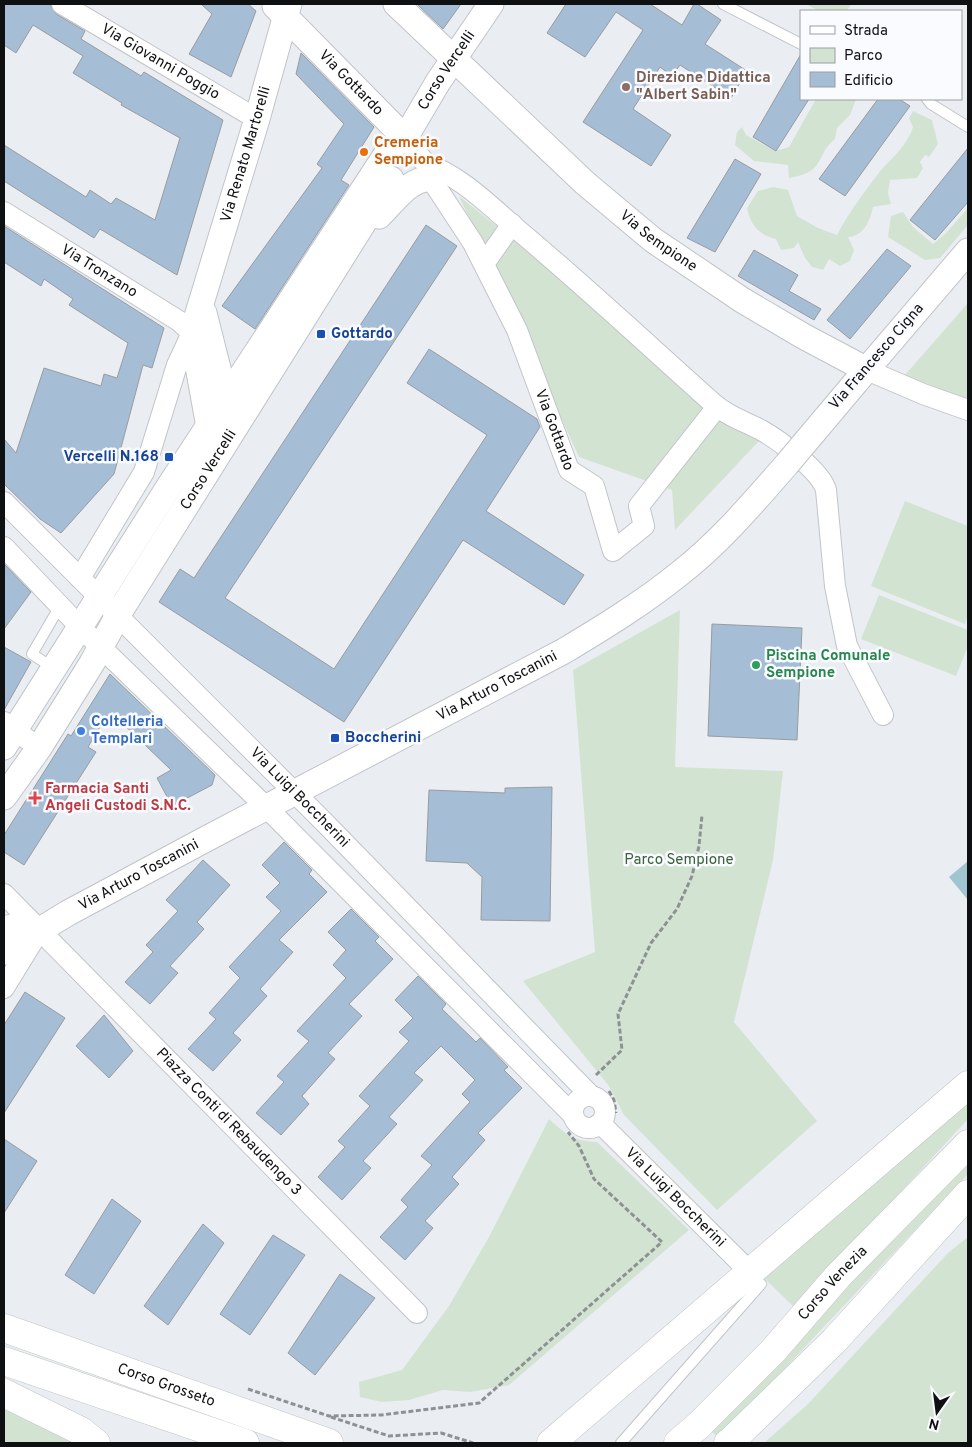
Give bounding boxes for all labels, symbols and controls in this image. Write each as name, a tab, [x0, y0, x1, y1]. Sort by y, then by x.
legend	[800, 10, 962, 100]
street label: Via Giovanni Poggio	[97, 20, 223, 104]
text: Strada	[844, 22, 888, 41]
street label: Corso Vercelli	[414, 27, 480, 114]
street label: Via Gottardo	[314, 46, 387, 120]
text: Parco	[844, 47, 883, 66]
place label: Direzione Didattica "Albert Sabin"	[636, 69, 771, 105]
text: Edificio	[844, 72, 893, 91]
marker: Direzione Didattica "Albert Sabin"	[620, 81, 632, 93]
street label: Via Renato Martorelli	[217, 84, 275, 225]
place label: Cremeria Sempione	[374, 134, 443, 170]
marker: Cremeria Sempione	[358, 146, 370, 158]
street label: Via Sempione	[615, 206, 701, 276]
street label: Via Tronzano	[57, 240, 141, 302]
street label: Via Francesco Cigna	[826, 300, 928, 414]
place label: Gottardo	[331, 325, 393, 344]
marker: Gottardo	[315, 328, 327, 340]
street label: Via Gottardo	[530, 387, 578, 473]
street label: Corso Vercelli	[176, 426, 241, 514]
place label: Vercelli N.168	[64, 448, 159, 467]
marker: Vercelli N.168	[163, 451, 175, 463]
street label: Via Arturo Toscanini	[433, 647, 561, 726]
place label: Piscina Comunale Sempione	[766, 647, 890, 683]
marker: Piscina Comunale Sempione	[750, 659, 762, 671]
place label: Coltelleria Templari	[91, 713, 163, 749]
marker: Coltelleria Templari	[75, 725, 87, 737]
place label: Boccherini	[345, 729, 421, 748]
marker: Boccherini	[329, 732, 341, 744]
street label: Via Luigi Boccherini	[245, 743, 353, 852]
place label: Farmacia Santi Angeli Custodi S.N.C.	[45, 780, 191, 816]
marker: Farmacia Santi Angeli Custodi S.N.C.	[29, 792, 41, 804]
street label: Via Arturo Toscanini	[75, 835, 202, 915]
park label: Parco Sempione	[624, 851, 734, 870]
street label: Piazza Conti di Rebaudengo 3	[152, 1044, 306, 1200]
street label: Via Luigi Boccherini	[621, 1144, 729, 1252]
street label: Corso Venezia	[794, 1242, 872, 1325]
street label: Corso Grosseto	[115, 1359, 218, 1411]
north arrow	[912, 1387, 962, 1437]
text: N	[927, 1414, 941, 1433]

